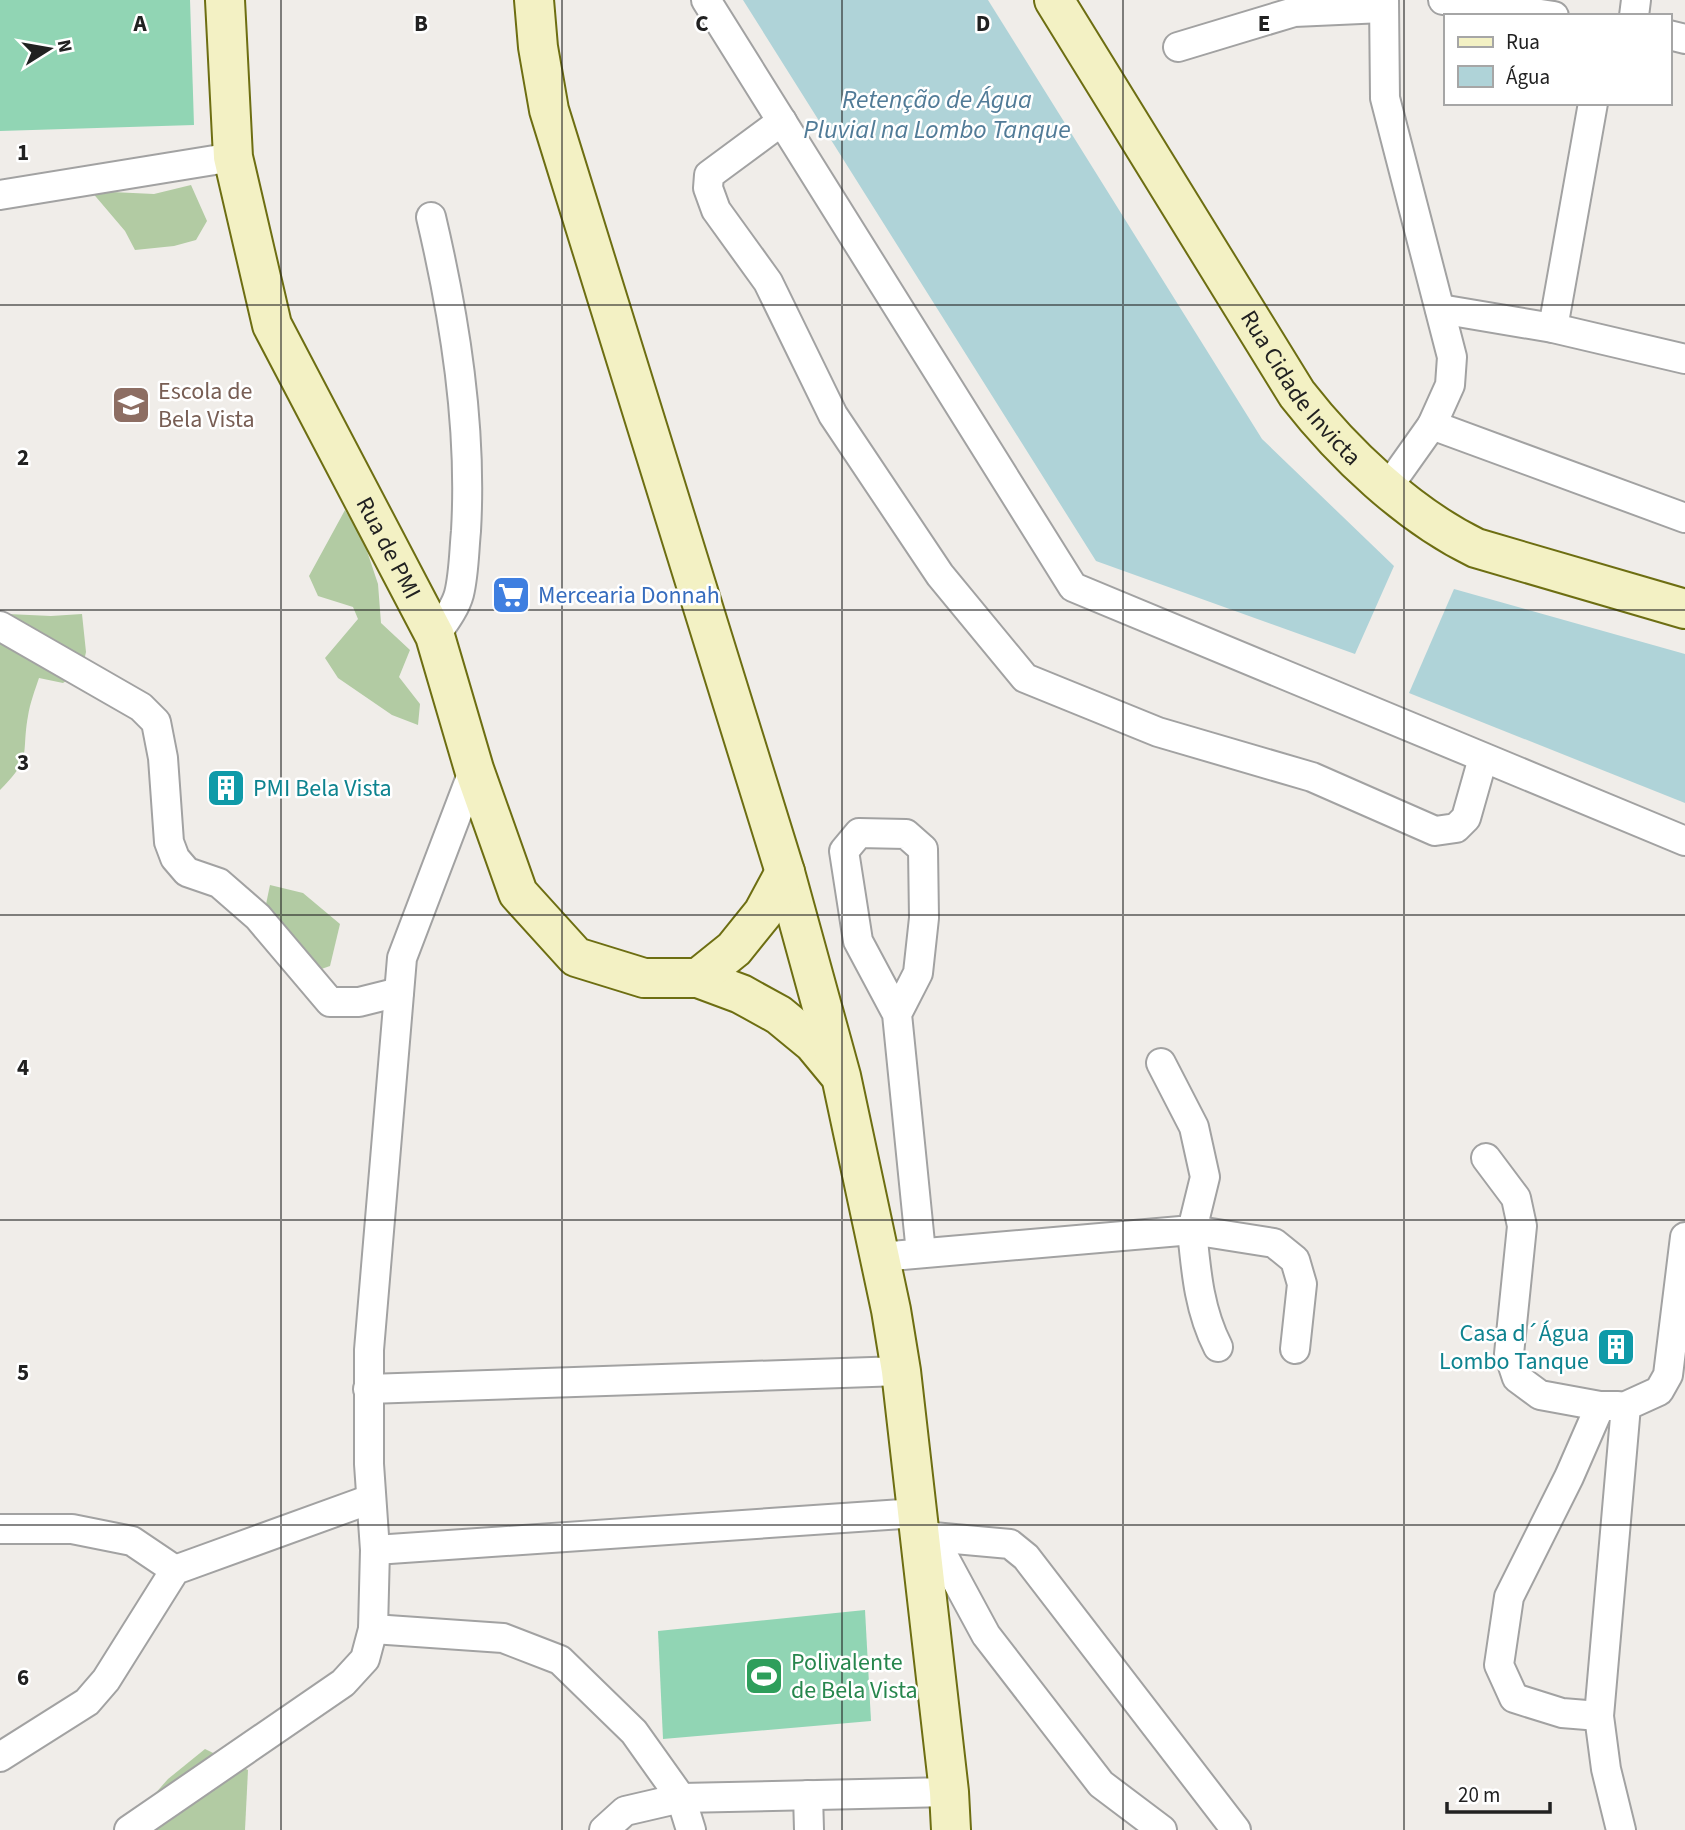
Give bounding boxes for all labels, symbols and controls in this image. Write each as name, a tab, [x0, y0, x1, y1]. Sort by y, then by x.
text: A	[132, 7, 147, 40]
text: B	[414, 7, 428, 40]
text: C	[695, 7, 709, 40]
text: D	[976, 7, 990, 40]
text: E	[1258, 7, 1270, 40]
north arrow	[14, 14, 84, 84]
legend	[1444, 14, 1671, 105]
text: Rua	[1506, 27, 1540, 57]
text: N	[50, 37, 79, 55]
text: Água	[1506, 62, 1550, 92]
water label: Retenção de Água Pluvial na Lombo Tanque	[803, 81, 1071, 148]
text: 1	[17, 136, 29, 169]
street label: Rua Cidade Invicta	[1232, 303, 1369, 473]
place label: Escola de Bela Vista	[158, 374, 255, 437]
school or university icon: Escola de Bela Vista	[110, 384, 152, 426]
text: 2	[17, 441, 29, 474]
street label: Rua de PMI	[347, 490, 430, 605]
supermarket icon: Mercearia Donnah	[490, 574, 532, 616]
place label: Mercearia Donnah	[538, 578, 720, 613]
text: 3	[17, 746, 29, 779]
building icon: PMI Bela Vista	[205, 767, 247, 809]
place label: PMI Bela Vista	[253, 771, 392, 806]
text: 4	[17, 1051, 29, 1084]
place label: Casa d´Água Lombo Tanque	[1439, 1316, 1589, 1379]
building icon: Casa d´Água Lombo Tanque	[1595, 1326, 1637, 1368]
text: 5	[17, 1356, 29, 1389]
place label: Polivalente de Bela Vista	[791, 1645, 918, 1708]
sports icon: Polivalente de Bela Vista	[743, 1655, 785, 1697]
text: 6	[17, 1661, 29, 1694]
scale bar	[1447, 1770, 1550, 1814]
text: 20 m	[1458, 1780, 1500, 1810]

